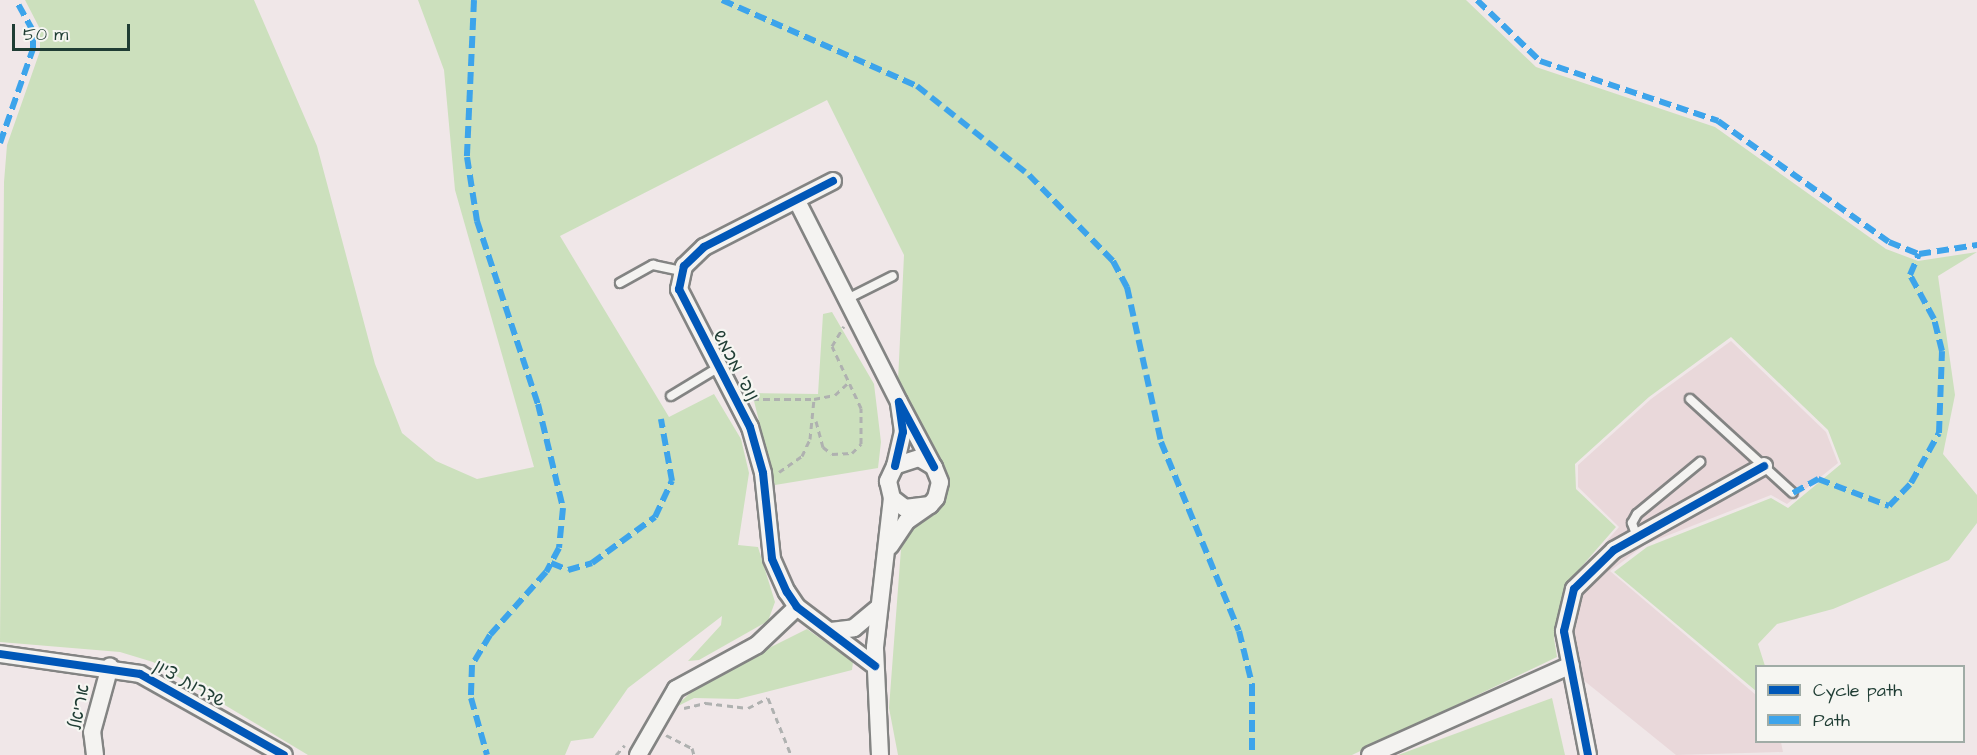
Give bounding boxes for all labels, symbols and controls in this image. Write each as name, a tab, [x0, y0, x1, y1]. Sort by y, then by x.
scale bar	[15, 12, 134, 50]
text: 50 m	[23, 22, 68, 47]
street label: נופי מכמש	[707, 327, 763, 405]
street label: שדרות ציון	[149, 655, 229, 713]
legend	[1755, 665, 1965, 743]
text: Cycle path	[1813, 678, 1902, 703]
street label: אריאל	[65, 682, 95, 732]
text: Path	[1813, 708, 1850, 733]

